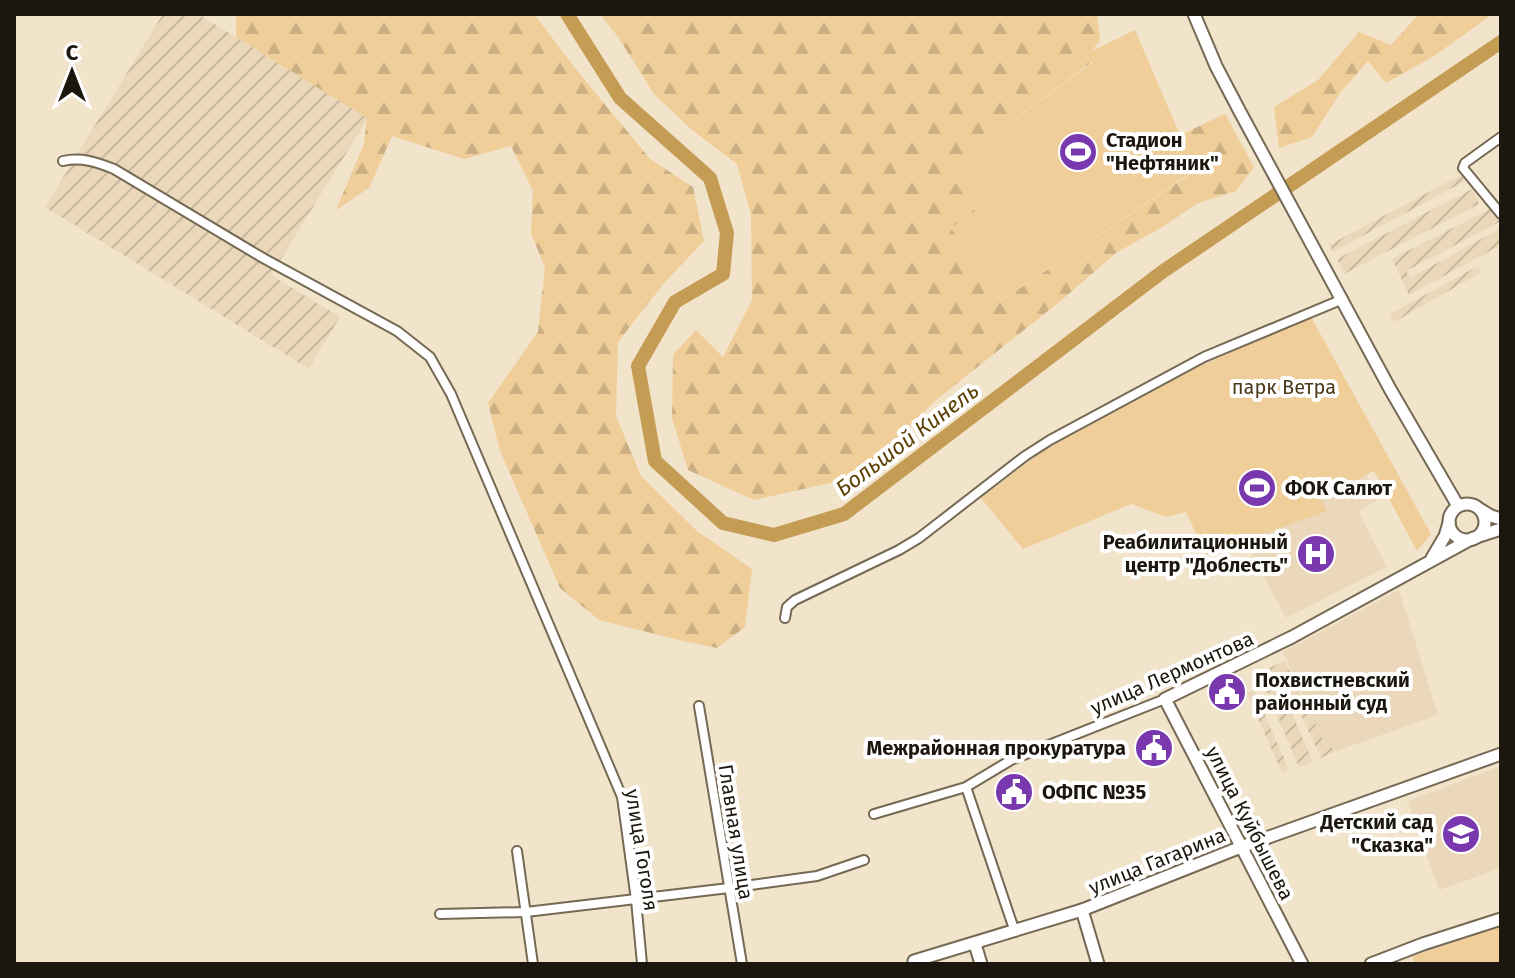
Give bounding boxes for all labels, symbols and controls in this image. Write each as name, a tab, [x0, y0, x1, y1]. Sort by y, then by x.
north arrow	[32, 32, 112, 112]
text: С	[66, 39, 79, 66]
place label: Стадион "Нефтяник"	[1106, 128, 1219, 175]
sports icon: Стадион "Нефтяник"	[1057, 131, 1099, 173]
park label: парк Ветра	[1232, 375, 1336, 399]
water label: Большой Кинель	[830, 377, 984, 502]
sports icon: ФОК Салют	[1236, 467, 1278, 509]
place label: ФОК Салют	[1285, 476, 1392, 500]
place label: Реабилитационный центр "Доблесть"	[1103, 530, 1288, 577]
hospital icon: Реабилитационный центр "Доблесть"	[1295, 533, 1337, 575]
street label: улица Лермонтова	[1087, 626, 1257, 720]
place label: Похвистневский районный суд	[1255, 668, 1410, 715]
public building icon: Похвистневский районный суд	[1206, 671, 1248, 713]
public building icon: Межрайонная прокуратура	[1133, 727, 1175, 769]
place label: Межрайонная прокуратура	[866, 736, 1126, 760]
street label: улица Куйбышева	[1201, 742, 1299, 904]
street label: Главная улица	[713, 763, 759, 901]
public building icon: ОФПС №35	[993, 771, 1035, 813]
place label: ОФПС №35	[1042, 780, 1146, 804]
street label: улица Гоголя	[621, 787, 663, 913]
place label: Детский сад "Сказка"	[1320, 810, 1433, 857]
school or university icon: Детский сад "Сказка"	[1440, 813, 1482, 855]
street label: улица Гагарина	[1085, 823, 1229, 899]

